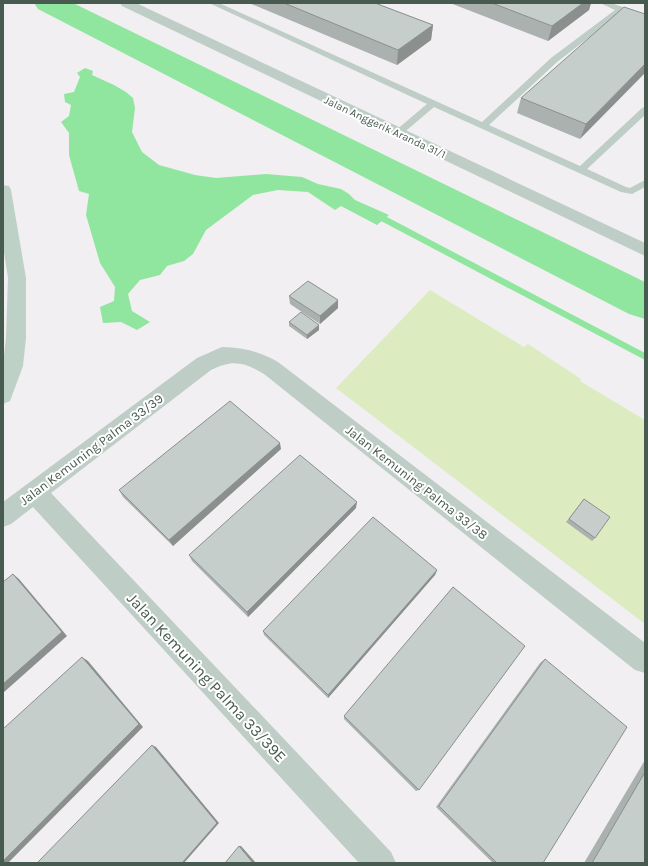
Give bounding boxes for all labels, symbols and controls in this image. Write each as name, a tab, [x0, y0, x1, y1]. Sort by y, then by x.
street label: Jalan Anggerik Aranda 31/1	[322, 94, 448, 161]
street label: Jalan Kemuning Palma 33/39	[17, 391, 166, 508]
street label: Jalan Kemuning Palma 33/38	[343, 422, 491, 542]
street label: Jalan Kemuning Palma 33/39E	[123, 589, 290, 766]

